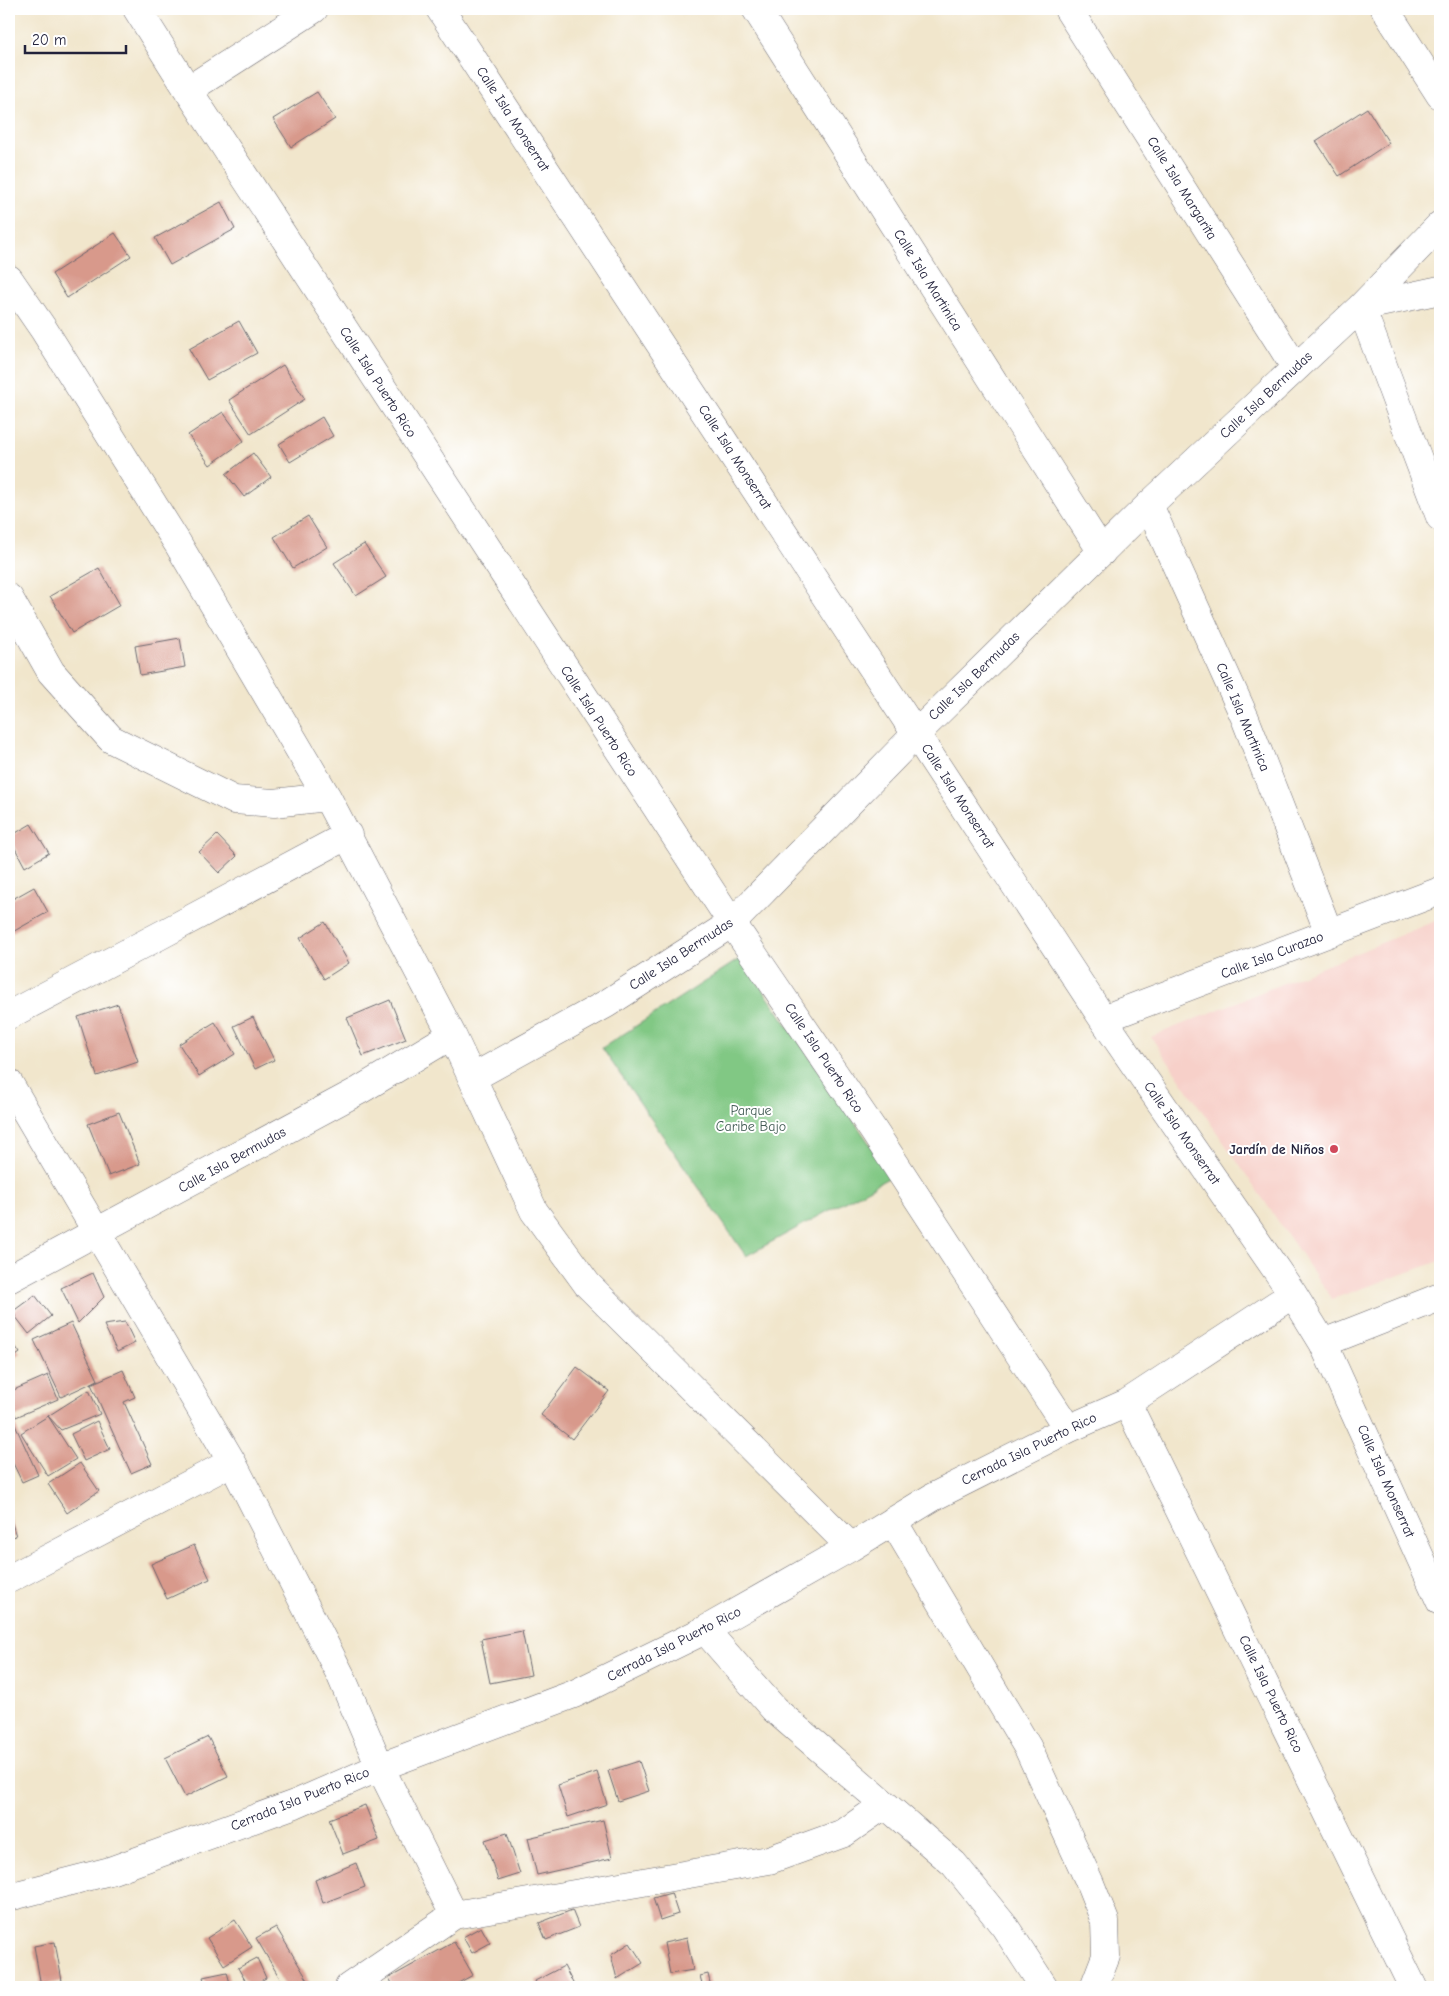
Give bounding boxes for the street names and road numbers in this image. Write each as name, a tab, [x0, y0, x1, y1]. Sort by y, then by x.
street label: Calle Isla Monserrat	[473, 63, 554, 175]
street label: Calle Isla Margarita	[1143, 133, 1221, 243]
street label: Calle Isla Martinica	[890, 226, 966, 334]
street label: Calle Isla Puerto Rico	[336, 323, 420, 441]
street label: Calle Isla Bermudas	[1216, 348, 1316, 442]
street label: Calle Isla Monserrat	[695, 401, 776, 513]
street label: Calle Isla Bermudas	[925, 628, 1023, 724]
street label: Calle Isla Martinica	[1212, 660, 1274, 774]
street label: Calle Isla Puerto Rico	[557, 662, 641, 780]
street label: Calle Isla Monserrat	[918, 740, 999, 852]
street label: Calle Isla Bermudas	[626, 914, 736, 994]
street label: Calle Isla Curazao	[1218, 928, 1326, 982]
street label: Calle Isla Puerto Rico	[781, 1000, 867, 1116]
street label: Calle Isla Monserrat	[1140, 1078, 1224, 1189]
street label: Calle Isla Bermudas	[175, 1123, 289, 1197]
street label: Cerrada Isla Puerto Rico	[959, 1409, 1099, 1489]
street label: Calle Isla Monserrat	[1353, 1422, 1419, 1541]
street label: Cerrada Isla Puerto Rico	[604, 1603, 744, 1685]
street label: Calle Isla Puerto Rico	[1235, 1632, 1307, 1756]
street label: Cerrada Isla Puerto Rico	[228, 1763, 372, 1835]

